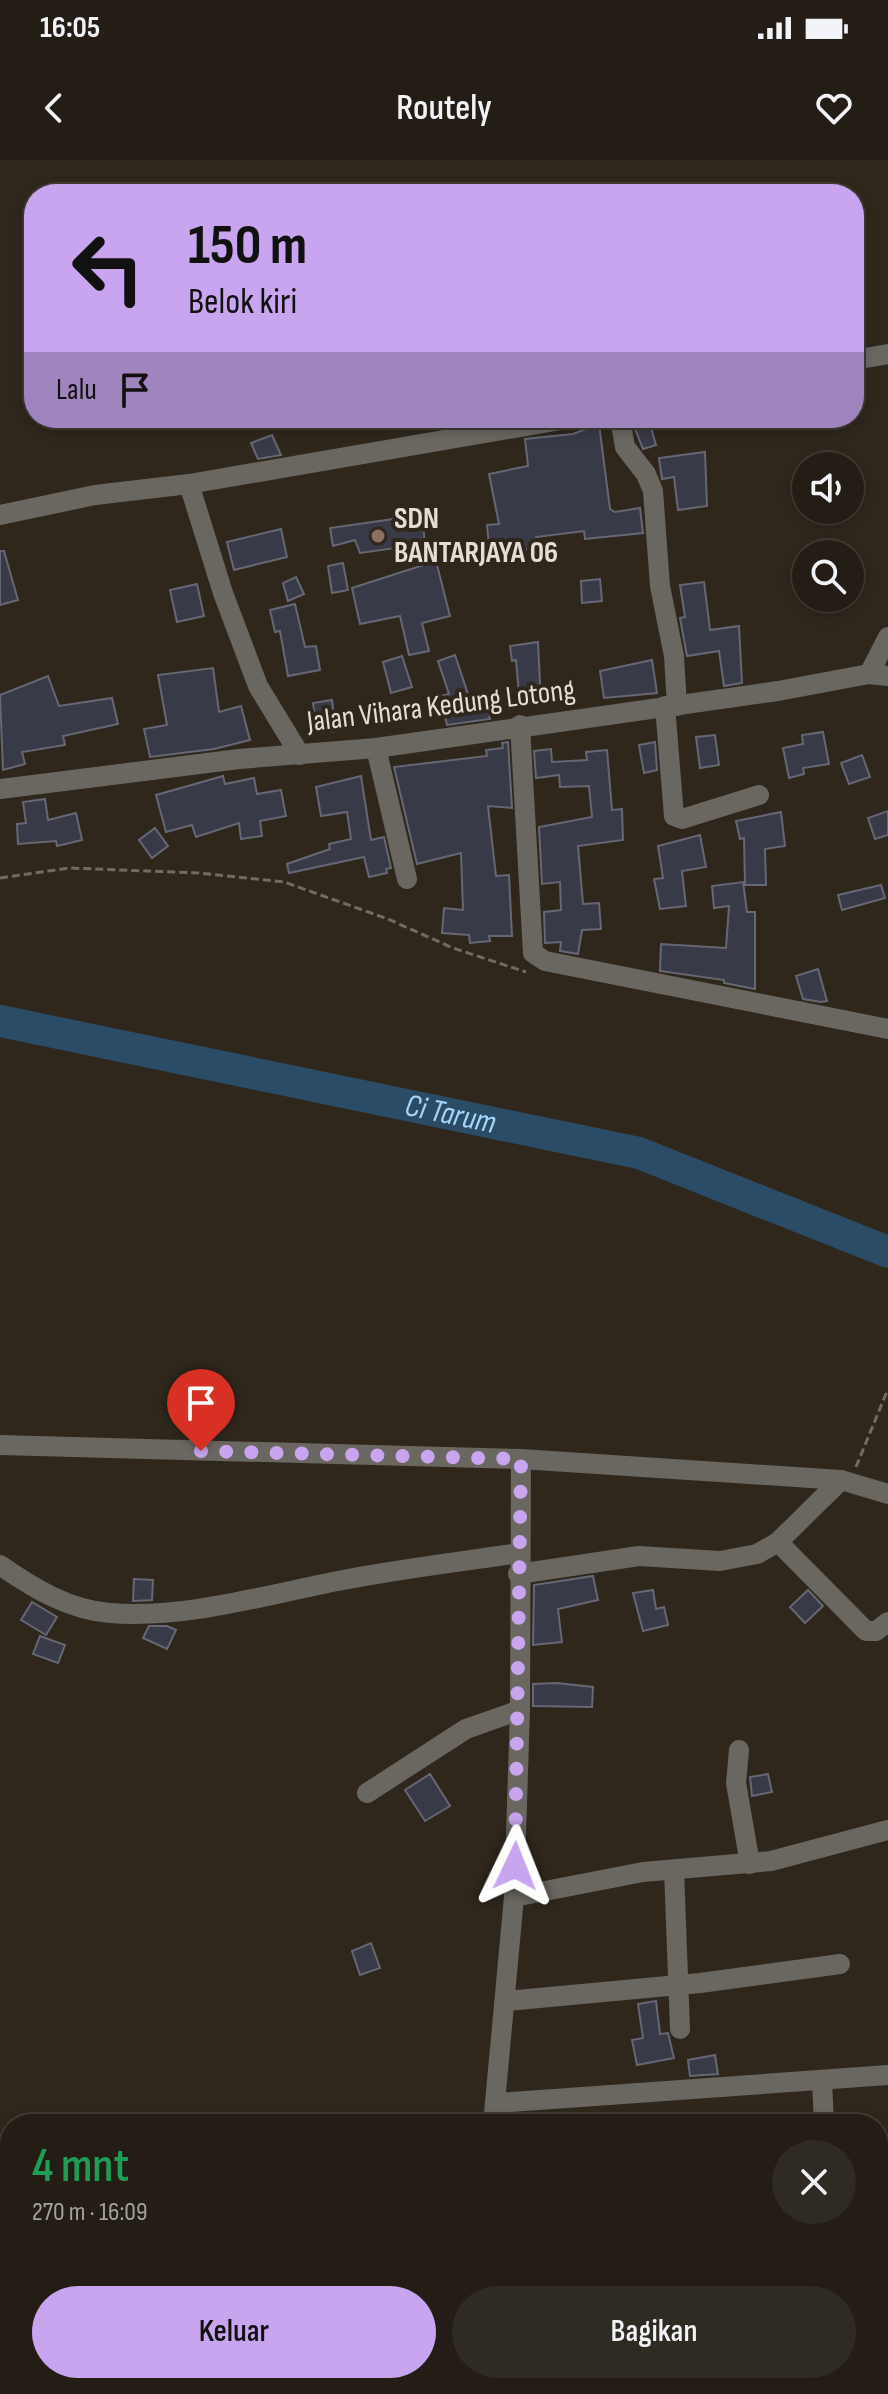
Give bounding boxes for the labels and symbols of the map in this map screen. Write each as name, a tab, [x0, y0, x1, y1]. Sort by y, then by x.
place label: SDN BANTARJAYA 06	[394, 501, 558, 571]
marker: SDN BANTARJAYA 06	[369, 527, 387, 545]
street label: Jalan Vihara Kedung Lotong	[304, 672, 577, 740]
water label: Ci Tarum	[402, 1086, 499, 1142]
pin	[167, 1369, 235, 1451]
position arrow	[473, 1824, 557, 1908]

